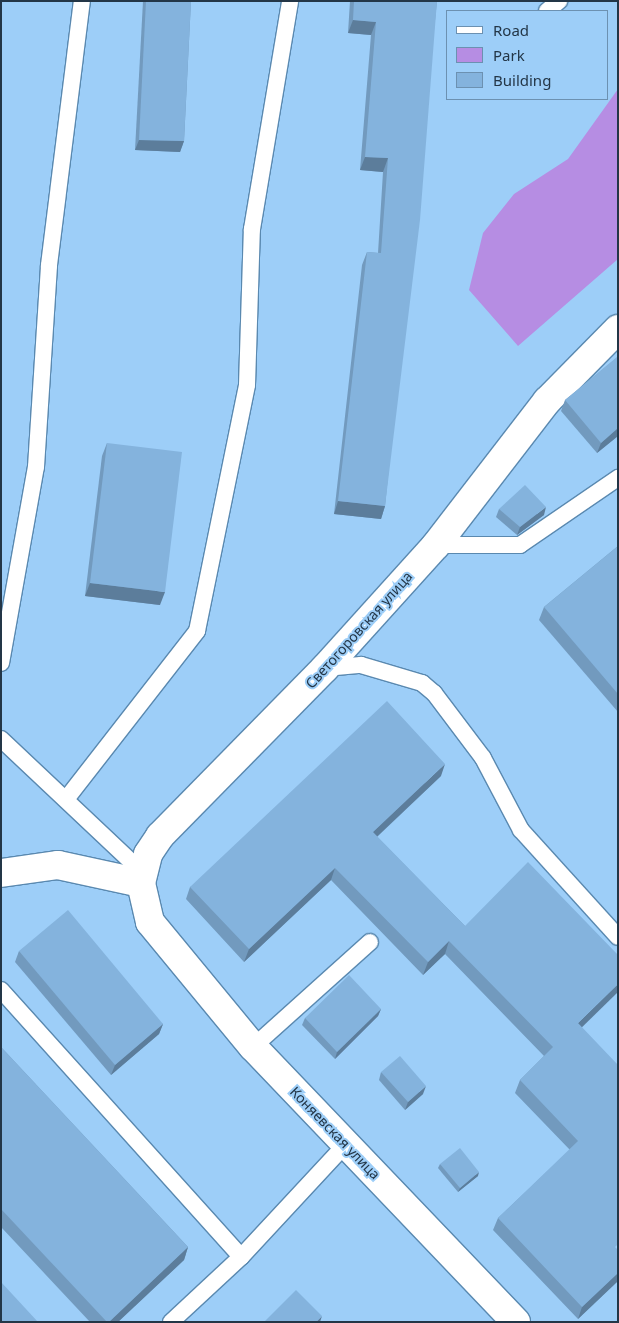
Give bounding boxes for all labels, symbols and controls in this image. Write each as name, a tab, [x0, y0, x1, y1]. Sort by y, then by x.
legend	[446, 10, 609, 100]
text: Road	[493, 20, 529, 40]
text: Park	[493, 45, 525, 65]
text: Building	[493, 70, 551, 90]
street label: Светогоровская улица	[302, 568, 416, 692]
street label: Коняевская улица	[286, 1083, 384, 1183]

